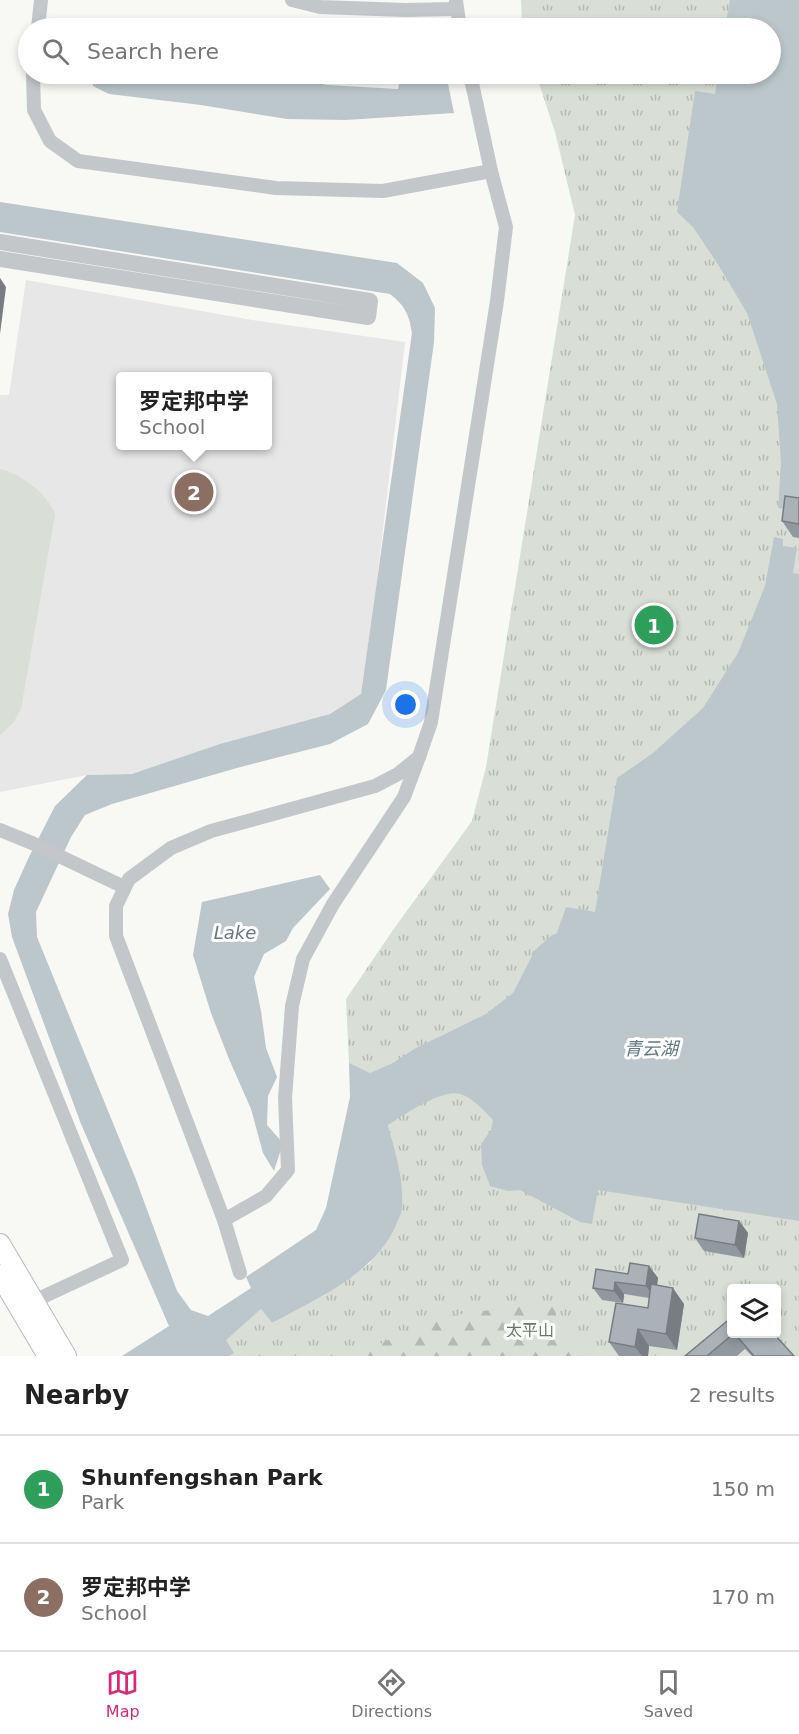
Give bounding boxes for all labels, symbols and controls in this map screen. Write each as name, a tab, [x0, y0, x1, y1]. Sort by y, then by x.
search box	[18, 18, 781, 84]
icon: search	[39, 35, 72, 68]
text: Search here	[87, 39, 219, 64]
popup	[116, 372, 272, 450]
text: 罗定邦中学	[139, 389, 249, 414]
text: School	[139, 415, 205, 439]
pin: 2	[174, 470, 214, 514]
pin: 1	[634, 602, 674, 648]
your location	[391, 690, 420, 719]
water label: Lake	[214, 922, 256, 943]
water label: 青云湖	[624, 1038, 681, 1059]
map controls	[727, 1284, 781, 1338]
button: layers	[727, 1284, 781, 1338]
park label: 太平山	[506, 1321, 554, 1340]
text: Nearby	[24, 1380, 129, 1410]
text: 2 results	[689, 1383, 775, 1407]
text: Shunfengshan Park	[81, 1465, 323, 1490]
text: 1	[37, 1477, 50, 1501]
text: 150 m	[711, 1477, 775, 1501]
text: Park	[81, 1490, 124, 1514]
text: 罗定邦中学	[81, 1575, 191, 1600]
text: 2	[37, 1585, 50, 1609]
text: 170 m	[711, 1585, 775, 1609]
text: School	[81, 1601, 147, 1625]
tab: Map	[106, 1666, 140, 1721]
tab: Directions	[351, 1666, 432, 1721]
tab: Saved	[644, 1666, 693, 1721]

